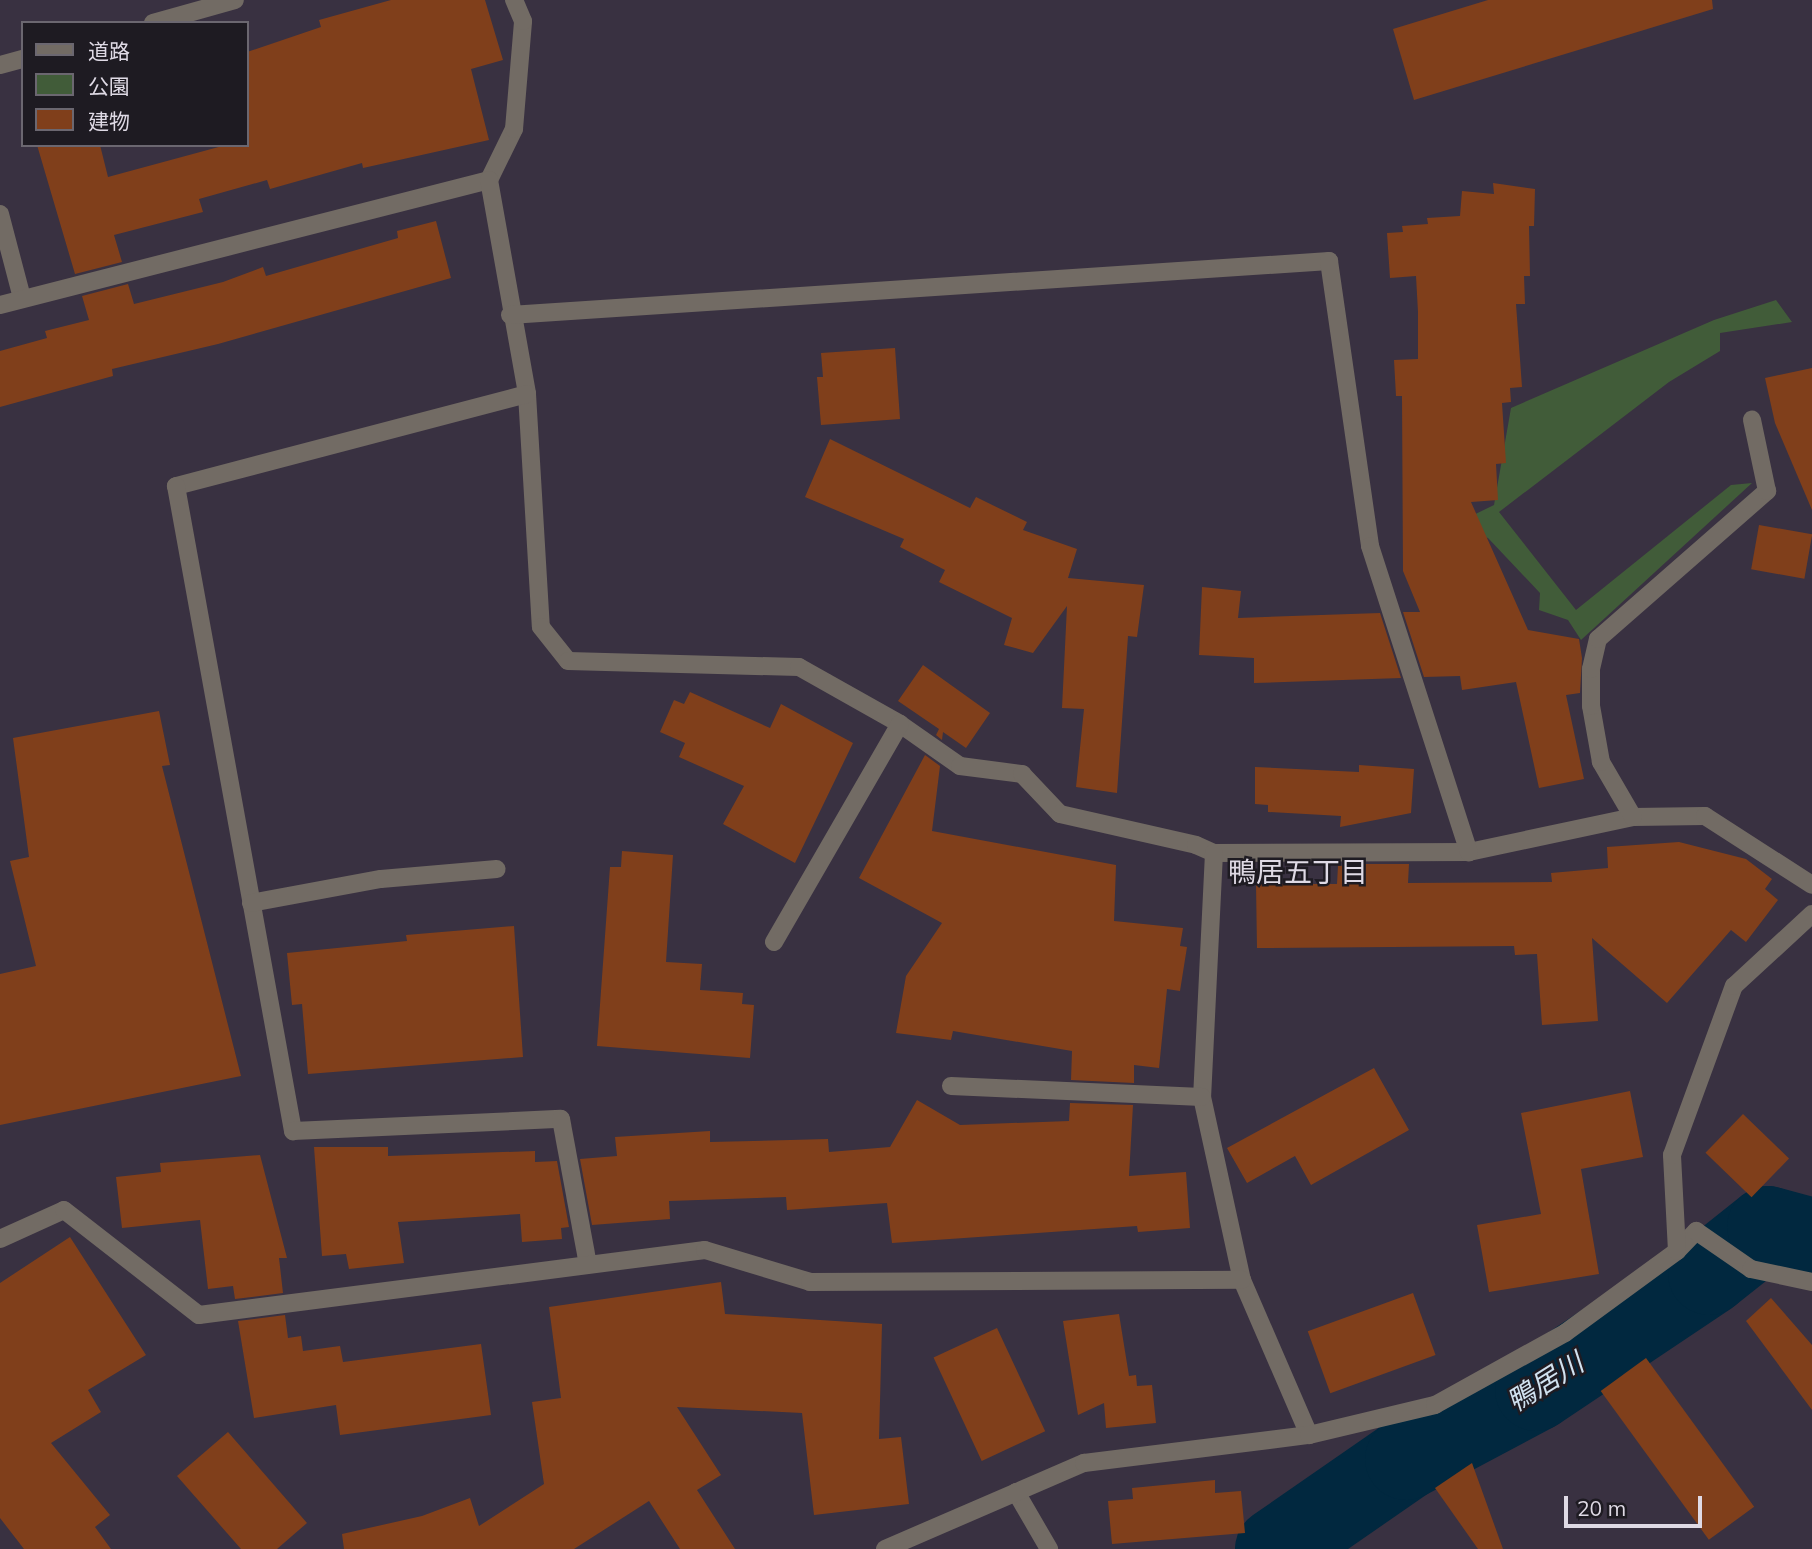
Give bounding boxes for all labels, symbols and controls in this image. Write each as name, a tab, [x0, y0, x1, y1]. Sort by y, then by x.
legend	[21, 21, 248, 147]
text: 道路	[88, 38, 130, 64]
text: 公園	[88, 73, 130, 99]
text: 建物	[88, 108, 130, 134]
district label: 鴨居五丁目	[1228, 855, 1368, 889]
water label: 鴨居川	[1500, 1345, 1590, 1419]
scale bar	[1567, 1482, 1705, 1526]
text: 20 m	[1577, 1495, 1626, 1521]

